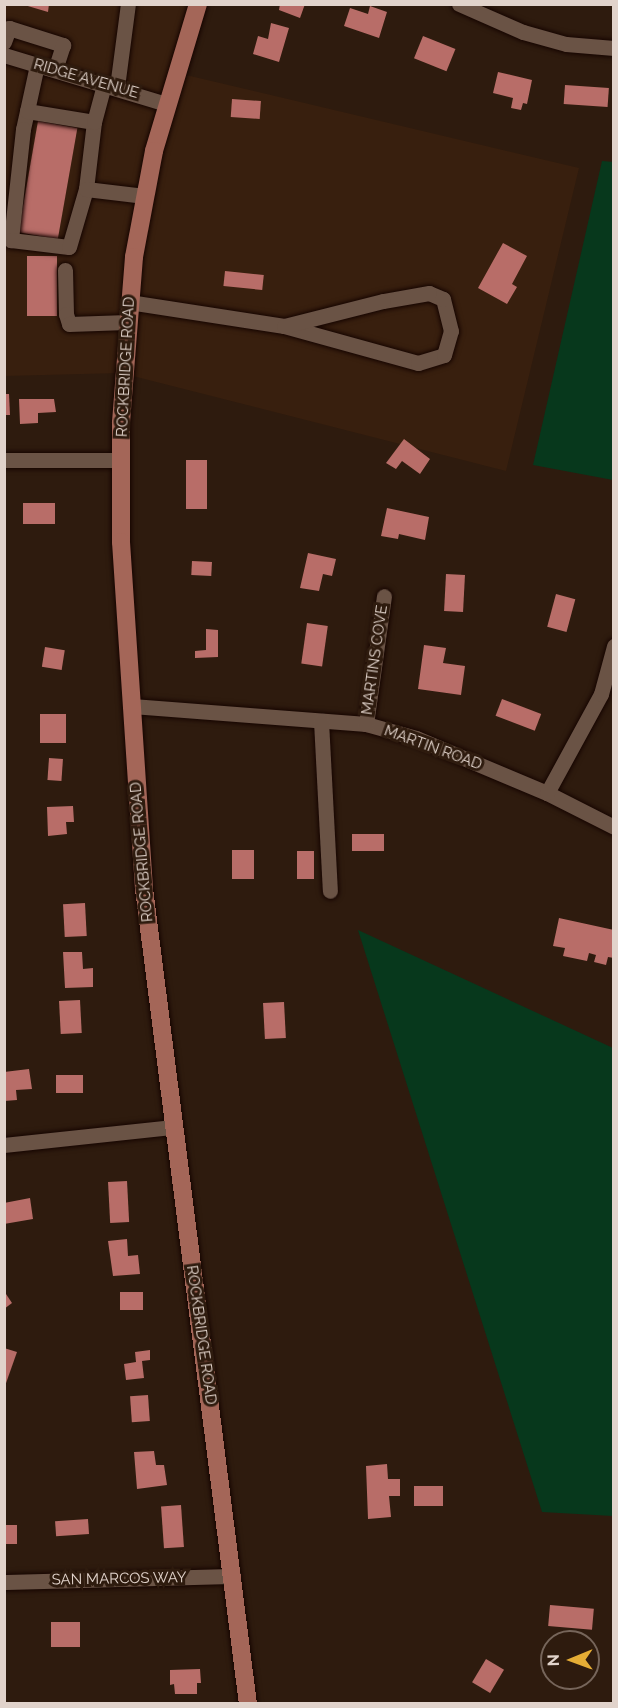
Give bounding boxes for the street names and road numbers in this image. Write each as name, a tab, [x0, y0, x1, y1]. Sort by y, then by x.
street label: RIDGE AVENUE	[31, 55, 141, 103]
street label: ROCKBRIDGE ROAD	[113, 296, 139, 438]
street label: MARTINS COVE	[358, 604, 392, 716]
street label: MARTIN ROAD	[382, 722, 484, 774]
street label: ROCKBRIDGE ROAD	[127, 781, 157, 923]
street label: ROCKBRIDGE ROAD	[182, 1264, 220, 1406]
street label: SAN MARCOS WAY	[51, 1569, 187, 1589]

